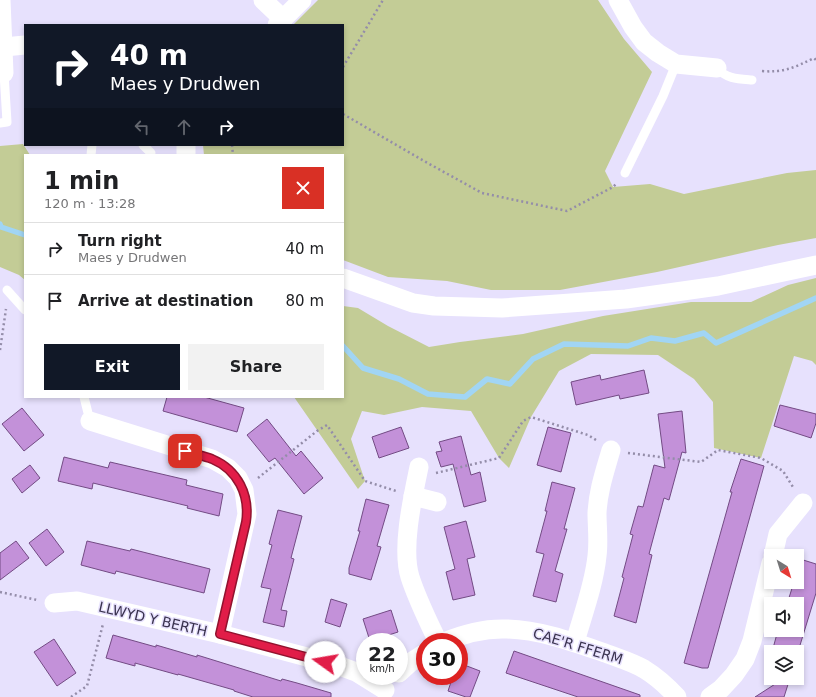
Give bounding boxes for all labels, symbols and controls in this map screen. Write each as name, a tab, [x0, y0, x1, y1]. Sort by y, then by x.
text: 40 m	[110, 39, 188, 72]
icon: right	[44, 40, 96, 92]
text: Maes y Drudwen	[110, 73, 260, 94]
icon: left	[131, 116, 153, 138]
icon: ahead	[173, 116, 195, 138]
icon: right	[215, 116, 237, 138]
text: 1 min	[44, 167, 119, 195]
button: close	[282, 167, 324, 209]
text: 120 m · 13:28	[44, 196, 135, 211]
text: Turn right	[78, 232, 162, 250]
icon: right	[44, 238, 66, 260]
text: 40 m	[286, 240, 324, 258]
text: Maes y Drudwen	[78, 250, 187, 265]
icon: arrive	[44, 290, 66, 312]
text: Arrive at destination	[78, 292, 253, 310]
text: 80 m	[286, 292, 324, 310]
button: Exit	[44, 344, 180, 390]
button: Share	[188, 344, 324, 390]
pin	[168, 434, 202, 468]
icon: arrive	[174, 440, 196, 462]
north arrow	[764, 549, 804, 589]
map controls	[764, 549, 804, 685]
button: sound	[764, 597, 804, 637]
street label: LLWYD Y BERTH	[97, 599, 209, 639]
street label: CAE'R FFERM	[531, 625, 625, 667]
speed limit sign: 30	[416, 633, 468, 685]
position arrow	[304, 641, 346, 683]
text: 22	[368, 642, 396, 666]
button: layers	[764, 645, 804, 685]
text: km/h	[369, 663, 395, 674]

